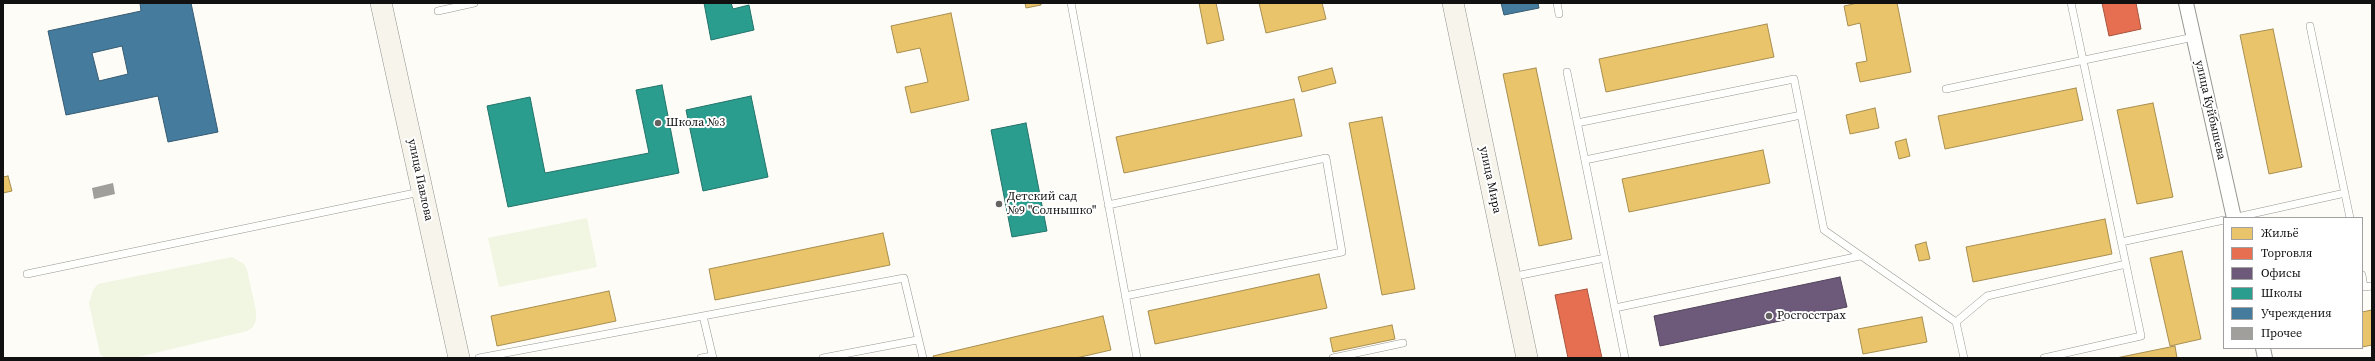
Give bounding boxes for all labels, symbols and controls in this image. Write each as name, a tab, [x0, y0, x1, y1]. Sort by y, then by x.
street label: улица Куйбышева	[2192, 59, 2228, 161]
place label: Школа №3	[666, 116, 725, 130]
marker: Школа №3	[653, 118, 663, 128]
street label: улица Павлова	[404, 138, 436, 222]
street label: улица Мира	[1476, 145, 1504, 215]
place label: Детский сад №9 "Солнышко"	[1007, 190, 1096, 218]
marker: Детский сад №9 "Солнышко"	[994, 199, 1004, 209]
legend	[2223, 217, 2363, 349]
text: Жильё	[2261, 225, 2299, 241]
text: Торговля	[2261, 245, 2312, 261]
text: Офисы	[2261, 265, 2301, 281]
text: Школы	[2261, 285, 2302, 301]
text: Учреждения	[2261, 305, 2332, 321]
place label: Росгосстрах	[1777, 309, 1846, 323]
marker: Росгосстрах	[1764, 311, 1774, 321]
text: Прочее	[2261, 325, 2302, 341]

